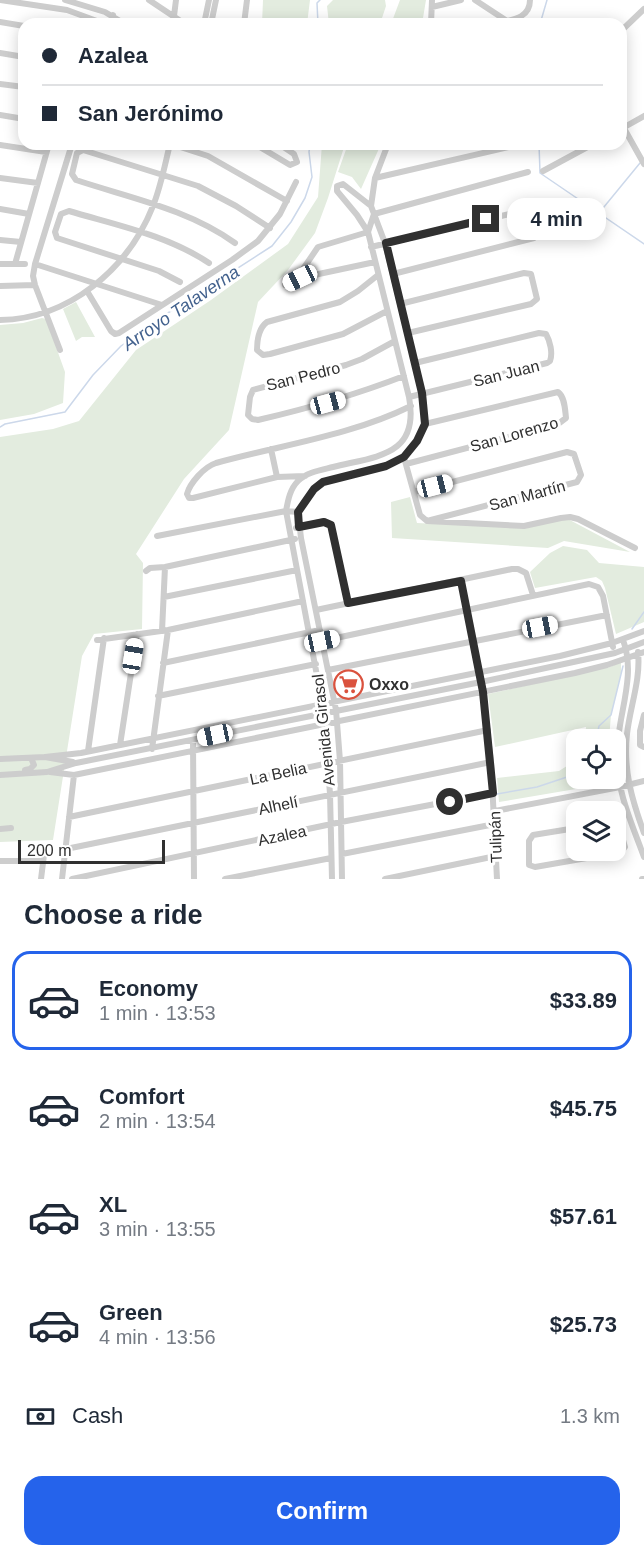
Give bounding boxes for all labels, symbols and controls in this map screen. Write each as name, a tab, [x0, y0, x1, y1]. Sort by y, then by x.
text: Azalea	[78, 43, 148, 68]
text: San Jerónimo	[78, 101, 223, 126]
callout: 4 min	[507, 198, 606, 240]
route end	[472, 205, 499, 232]
text: 4 min	[530, 208, 583, 230]
water label: Arroyo Talaverna	[118, 262, 243, 355]
car	[280, 262, 320, 294]
street label: San Juan	[471, 357, 541, 390]
street label: San Pedro	[264, 359, 342, 394]
car	[308, 390, 348, 416]
street label: San Lorenzo	[468, 414, 560, 455]
car	[415, 473, 455, 499]
street label: San Martín	[487, 477, 567, 514]
car	[521, 615, 559, 639]
car	[303, 628, 341, 654]
car	[121, 637, 145, 675]
supermarket icon: Oxxo	[332, 668, 364, 700]
street label: Avenida Girasol	[309, 673, 338, 787]
place label: Oxxo	[369, 676, 409, 693]
car	[196, 722, 234, 748]
map controls	[566, 729, 626, 861]
button: locate	[566, 729, 626, 789]
street label: La Belia	[248, 759, 308, 788]
route start	[436, 788, 463, 815]
street label: Alhelí	[257, 793, 300, 818]
button: layers	[566, 801, 626, 861]
street label: Tulipán	[486, 811, 505, 863]
street label: Azalea	[256, 822, 308, 849]
scale bar	[18, 837, 165, 864]
text: 200 m	[27, 842, 71, 859]
text: Choose a ride	[24, 900, 203, 930]
icon: car	[27, 974, 81, 1028]
text: Economy	[99, 976, 198, 1001]
text: $33.89	[550, 988, 617, 1013]
text: 1 min · 13:53	[99, 1002, 216, 1024]
icon: car	[27, 1082, 81, 1136]
text: Comfort	[99, 1084, 185, 1109]
text: $45.75	[550, 1096, 617, 1121]
text: 2 min · 13:54	[99, 1110, 216, 1132]
icon: car	[27, 1190, 81, 1244]
text: XL	[99, 1192, 127, 1217]
text: $57.61	[550, 1204, 617, 1229]
text: 3 min · 13:55	[99, 1218, 216, 1240]
icon: car	[27, 1298, 81, 1352]
text: Green	[99, 1300, 163, 1325]
text: $25.73	[550, 1312, 617, 1337]
text: 4 min · 13:56	[99, 1326, 216, 1348]
icon: cash	[24, 1400, 57, 1433]
text: Cash	[72, 1403, 123, 1428]
text: 1.3 km	[560, 1405, 620, 1427]
button: Confirm	[24, 1476, 620, 1545]

